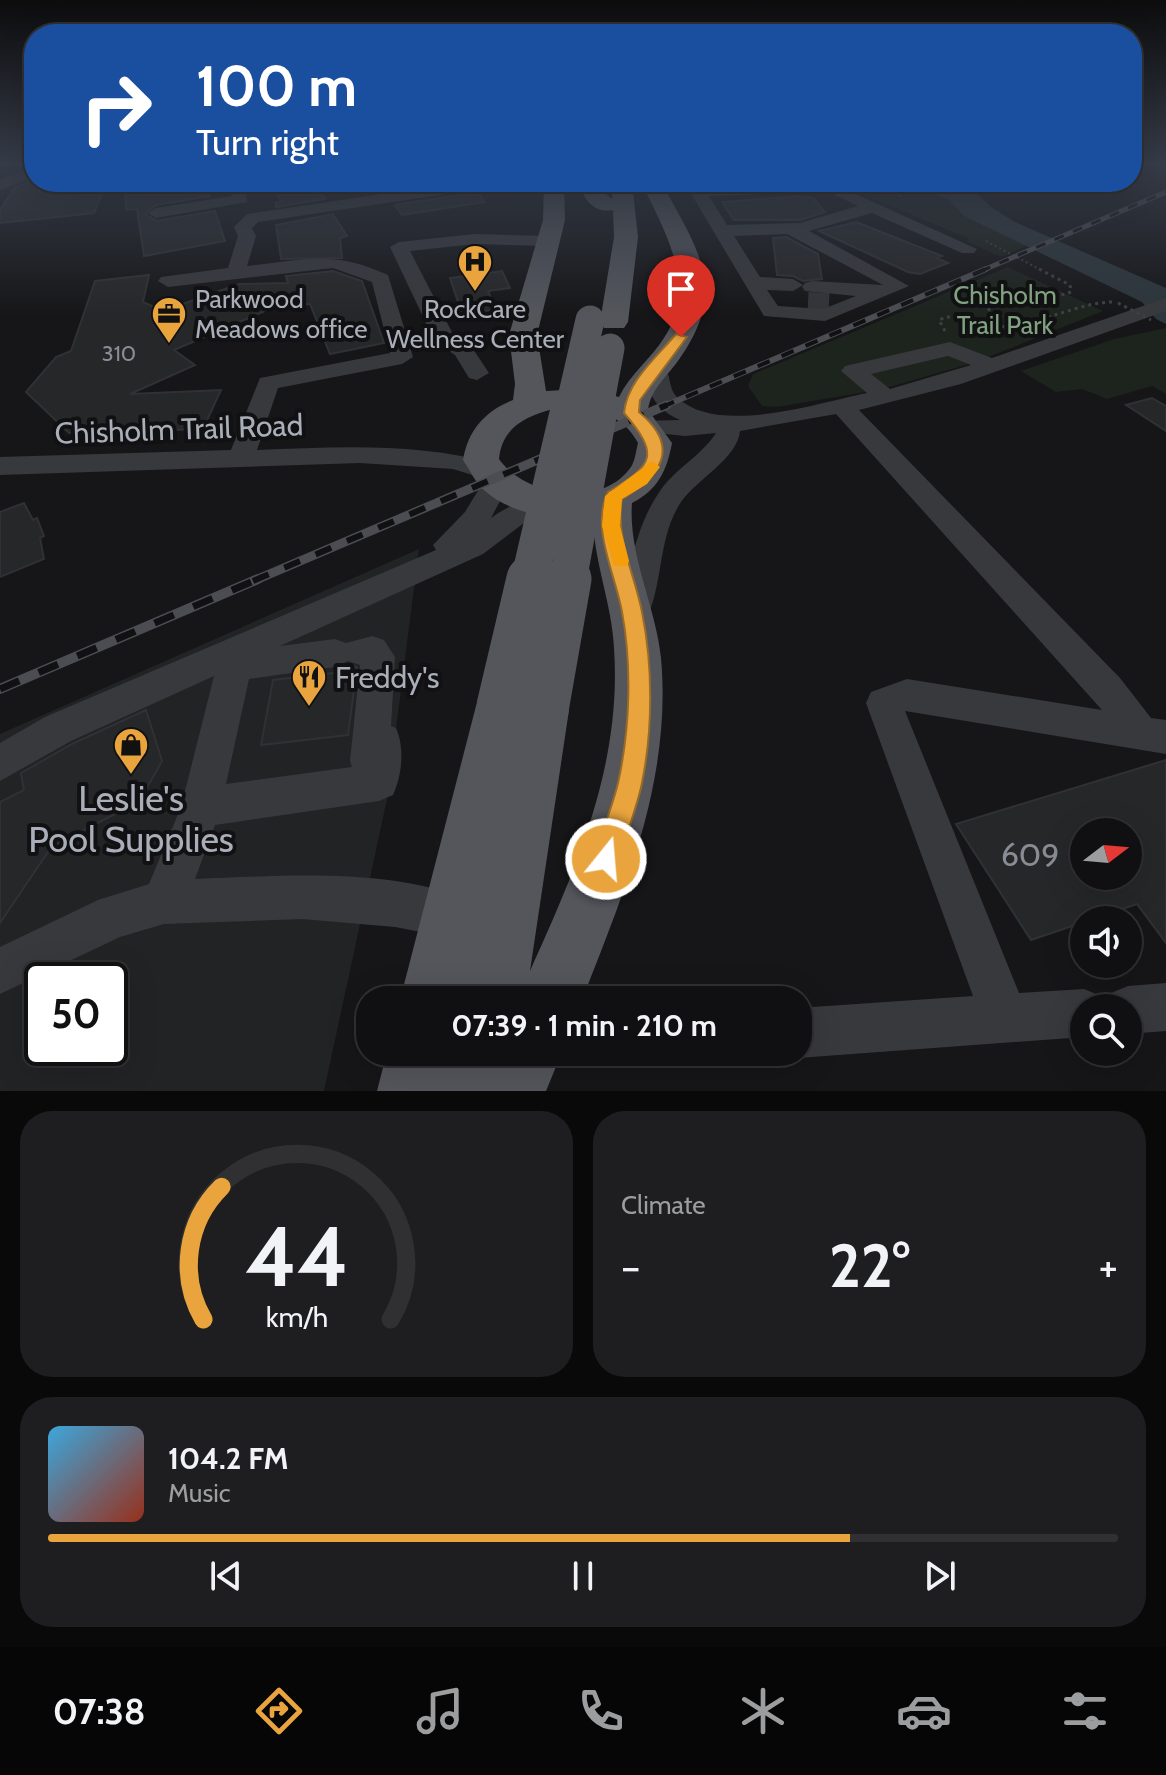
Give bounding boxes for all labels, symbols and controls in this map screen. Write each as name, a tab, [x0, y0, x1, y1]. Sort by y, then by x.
text: 100 m	[196, 52, 357, 120]
icon: right	[64, 56, 168, 160]
text: Turn right	[196, 120, 339, 164]
hospital icon: RockCare Wellness Center	[456, 243, 494, 293]
pin	[647, 255, 715, 337]
icon: arrive	[659, 267, 703, 311]
park label: Chisholm Trail Park	[953, 279, 1057, 341]
place label: Parkwood Meadows office	[195, 283, 367, 345]
place label: RockCare Wellness Center	[386, 293, 565, 355]
office icon: Parkwood Meadows office	[150, 295, 188, 345]
house number: 310	[102, 340, 136, 367]
street label: Chisholm Trail Road	[54, 406, 304, 452]
restaurant icon: Freddy's	[290, 658, 328, 708]
place label: Freddy's	[335, 659, 439, 696]
shop icon: Leslie's Pool Supplies	[112, 726, 150, 776]
place label: Leslie's Pool Supplies	[28, 776, 234, 861]
position arrow	[564, 817, 648, 901]
north arrow	[1070, 818, 1142, 890]
map controls	[1070, 818, 1142, 1066]
house number: 609	[1001, 835, 1059, 874]
button: sound	[1070, 906, 1142, 978]
speed limit sign: 50	[24, 962, 128, 1066]
button: search	[1070, 994, 1142, 1066]
text: 07:39 · 1 min · 210 m	[451, 1007, 717, 1044]
text: Climate	[621, 1189, 706, 1221]
text: 44	[245, 1206, 348, 1307]
text: 22°	[829, 1229, 910, 1302]
text: −	[621, 1240, 640, 1293]
text: +	[1099, 1240, 1118, 1293]
text: km/h	[265, 1299, 328, 1334]
text: 104.2 FM	[168, 1440, 288, 1477]
text: Music	[168, 1477, 231, 1509]
icon: previous	[204, 1554, 248, 1598]
icon: pause	[561, 1554, 605, 1598]
icon: next	[918, 1554, 962, 1598]
icon: directions	[251, 1683, 307, 1739]
icon: music	[412, 1683, 468, 1739]
icon: phone	[573, 1683, 629, 1739]
icon: climate	[735, 1683, 791, 1739]
icon: car	[896, 1683, 952, 1739]
icon: filters	[1057, 1683, 1113, 1739]
text: 07:38	[53, 1689, 146, 1733]

